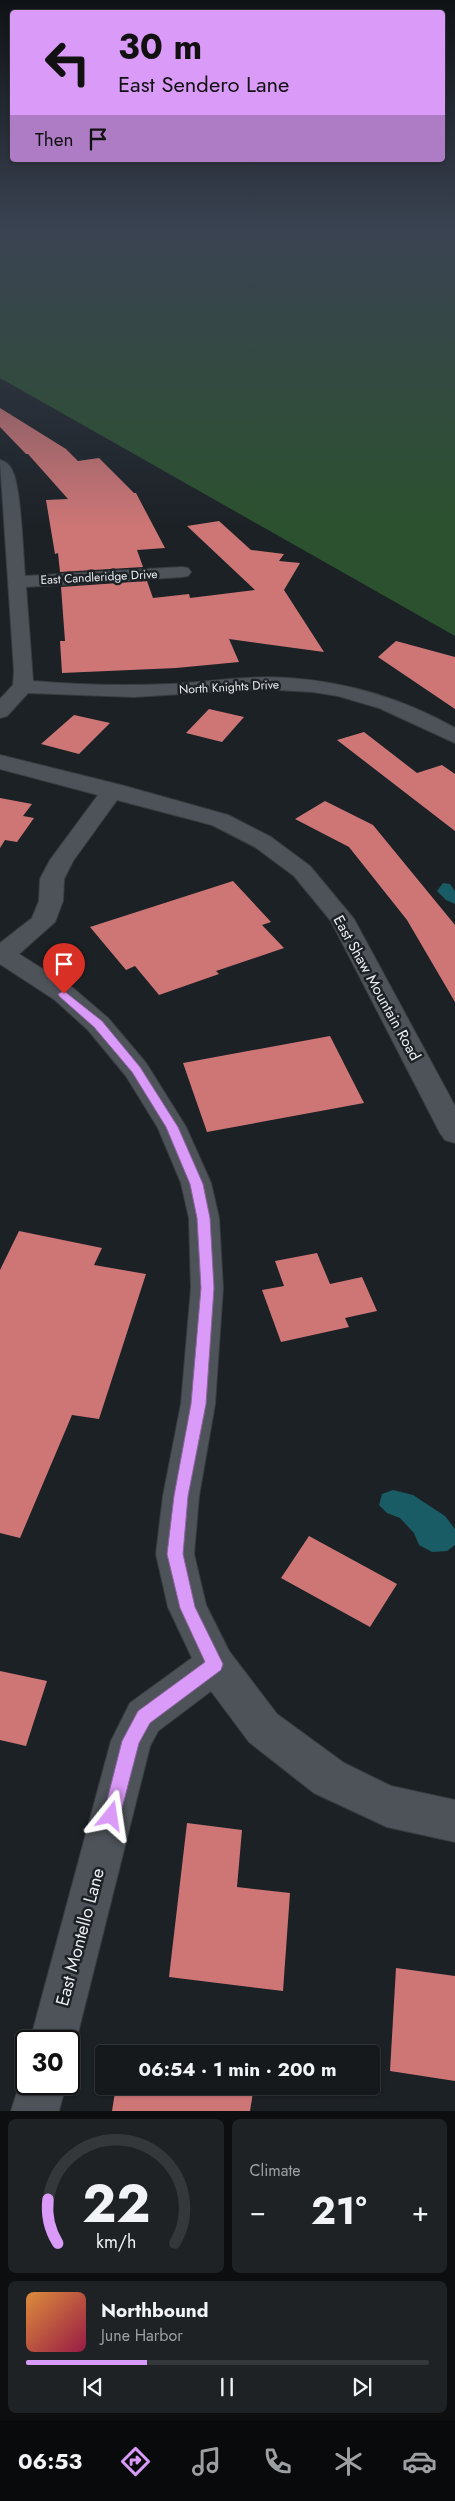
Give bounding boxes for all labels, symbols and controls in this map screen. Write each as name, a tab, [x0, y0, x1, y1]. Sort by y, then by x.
text: 30 m	[118, 22, 202, 72]
icon: left	[35, 30, 100, 95]
text: East Sendero Lane	[118, 68, 289, 100]
icon: arrive	[84, 125, 112, 153]
text: Then	[35, 126, 74, 153]
street label: East Candleridge Drive	[40, 565, 158, 589]
street label: North Knights Drive	[179, 675, 279, 699]
street label: East Shaw Mountain Road	[328, 911, 426, 1065]
pin	[43, 943, 85, 994]
icon: arrive	[50, 950, 78, 978]
position arrow	[84, 1789, 136, 1841]
street label: East Montello Lane	[49, 1865, 111, 2009]
speed limit sign: 30	[15, 2030, 80, 2095]
text: 06:54 · 1 min · 200 m	[139, 2056, 336, 2083]
text: Climate	[250, 2159, 301, 2182]
text: 22	[82, 2166, 150, 2242]
text: 21°	[311, 2183, 367, 2238]
text: −	[250, 2191, 266, 2232]
text: +	[412, 2191, 429, 2232]
text: km/h	[96, 2229, 136, 2255]
text: Northbound	[101, 2297, 208, 2324]
text: June Harbor	[101, 2324, 183, 2347]
icon: previous	[79, 2373, 107, 2401]
icon: pause	[213, 2373, 241, 2401]
icon: next	[348, 2373, 376, 2401]
icon: directions	[118, 2444, 153, 2479]
icon: music	[189, 2444, 224, 2479]
icon: phone	[260, 2444, 295, 2479]
icon: climate	[331, 2444, 366, 2479]
icon: car	[402, 2444, 437, 2479]
text: 06:53	[18, 2445, 82, 2477]

